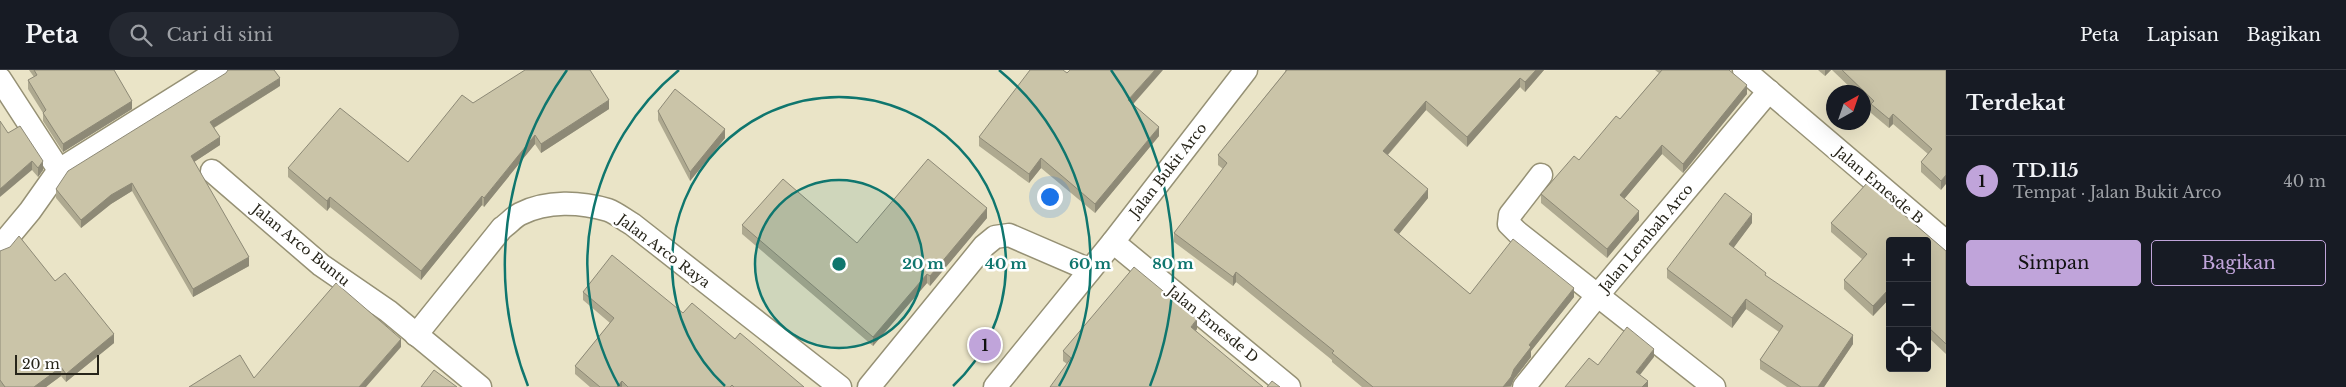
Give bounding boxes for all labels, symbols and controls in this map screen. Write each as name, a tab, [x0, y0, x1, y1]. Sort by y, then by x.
search box	[109, 12, 459, 57]
text: Peta	[25, 20, 79, 49]
icon: search	[127, 21, 155, 49]
text: Cari di sini	[167, 23, 273, 46]
text: Peta	[2080, 24, 2119, 46]
text: Lapisan	[2147, 24, 2219, 46]
text: Bagikan	[2247, 24, 2321, 46]
north arrow	[1826, 85, 1871, 130]
text: Terdekat	[1966, 90, 2065, 116]
street label: Jalan Bukit Arco	[1124, 119, 1210, 222]
street label: Jalan Emesde B	[1829, 141, 1927, 228]
text: TD.115	[2013, 159, 2079, 182]
text: 1	[1979, 171, 1985, 191]
text: 40 m	[2283, 171, 2326, 191]
street label: Jalan Lembah Arco	[1594, 180, 1697, 297]
text: Tempat · Jalan Bukit Arco	[2013, 182, 2221, 202]
your location	[1037, 184, 1063, 210]
street label: Jalan Arco Buntu	[247, 199, 354, 290]
street label: Jalan Arco Raya	[613, 209, 714, 292]
map controls	[1886, 237, 1931, 372]
button: +	[1886, 237, 1931, 282]
button: Simpan	[1966, 240, 2141, 286]
button: Bagikan	[2151, 240, 2326, 286]
text: 20 m	[902, 254, 944, 273]
text: 40 m	[985, 254, 1027, 273]
text: 60 m	[1069, 254, 1111, 273]
text: 80 m	[1152, 254, 1194, 273]
centre of rings	[830, 255, 848, 273]
street label: Jalan Emesde D	[1162, 280, 1262, 366]
button: −	[1886, 282, 1931, 327]
pin: 1	[969, 326, 1001, 364]
button: locate	[1886, 327, 1931, 372]
scale bar	[15, 352, 99, 375]
text: 20 m	[22, 355, 60, 373]

